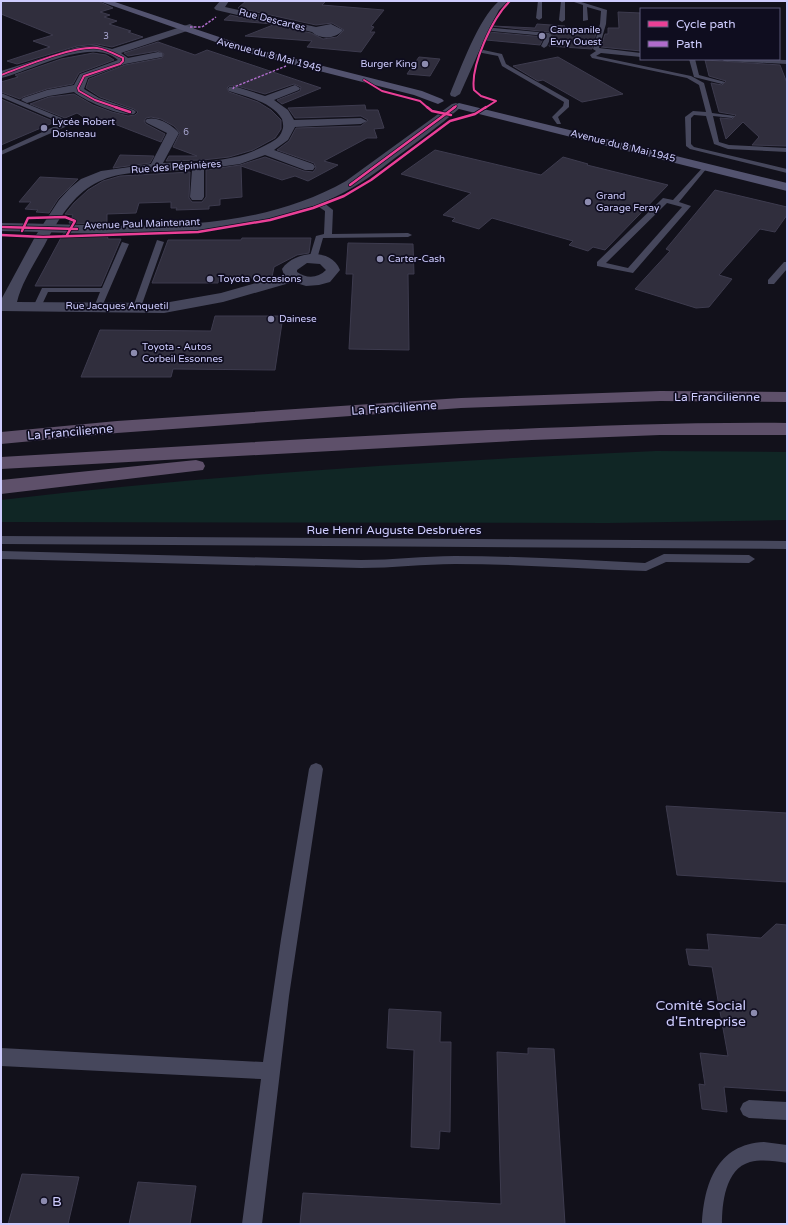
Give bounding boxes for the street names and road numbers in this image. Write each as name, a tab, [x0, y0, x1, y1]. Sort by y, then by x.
street label: Rue Descartes	[237, 6, 307, 34]
street label: Avenue du 8 Mai 1945	[215, 35, 323, 75]
street label: Avenue du 8 Mai 1945	[569, 127, 677, 165]
street label: Rue des Pépinières	[131, 158, 222, 176]
street label: Avenue Paul Maintenant	[84, 216, 200, 232]
street label: Rue Jacques Anquetil	[66, 300, 168, 312]
street label: La Francilienne	[674, 390, 760, 404]
street label: La Francilienne	[351, 398, 438, 418]
street label: La Francilienne	[27, 421, 114, 443]
street label: Rue Henri Auguste Desbruères	[306, 523, 482, 537]

